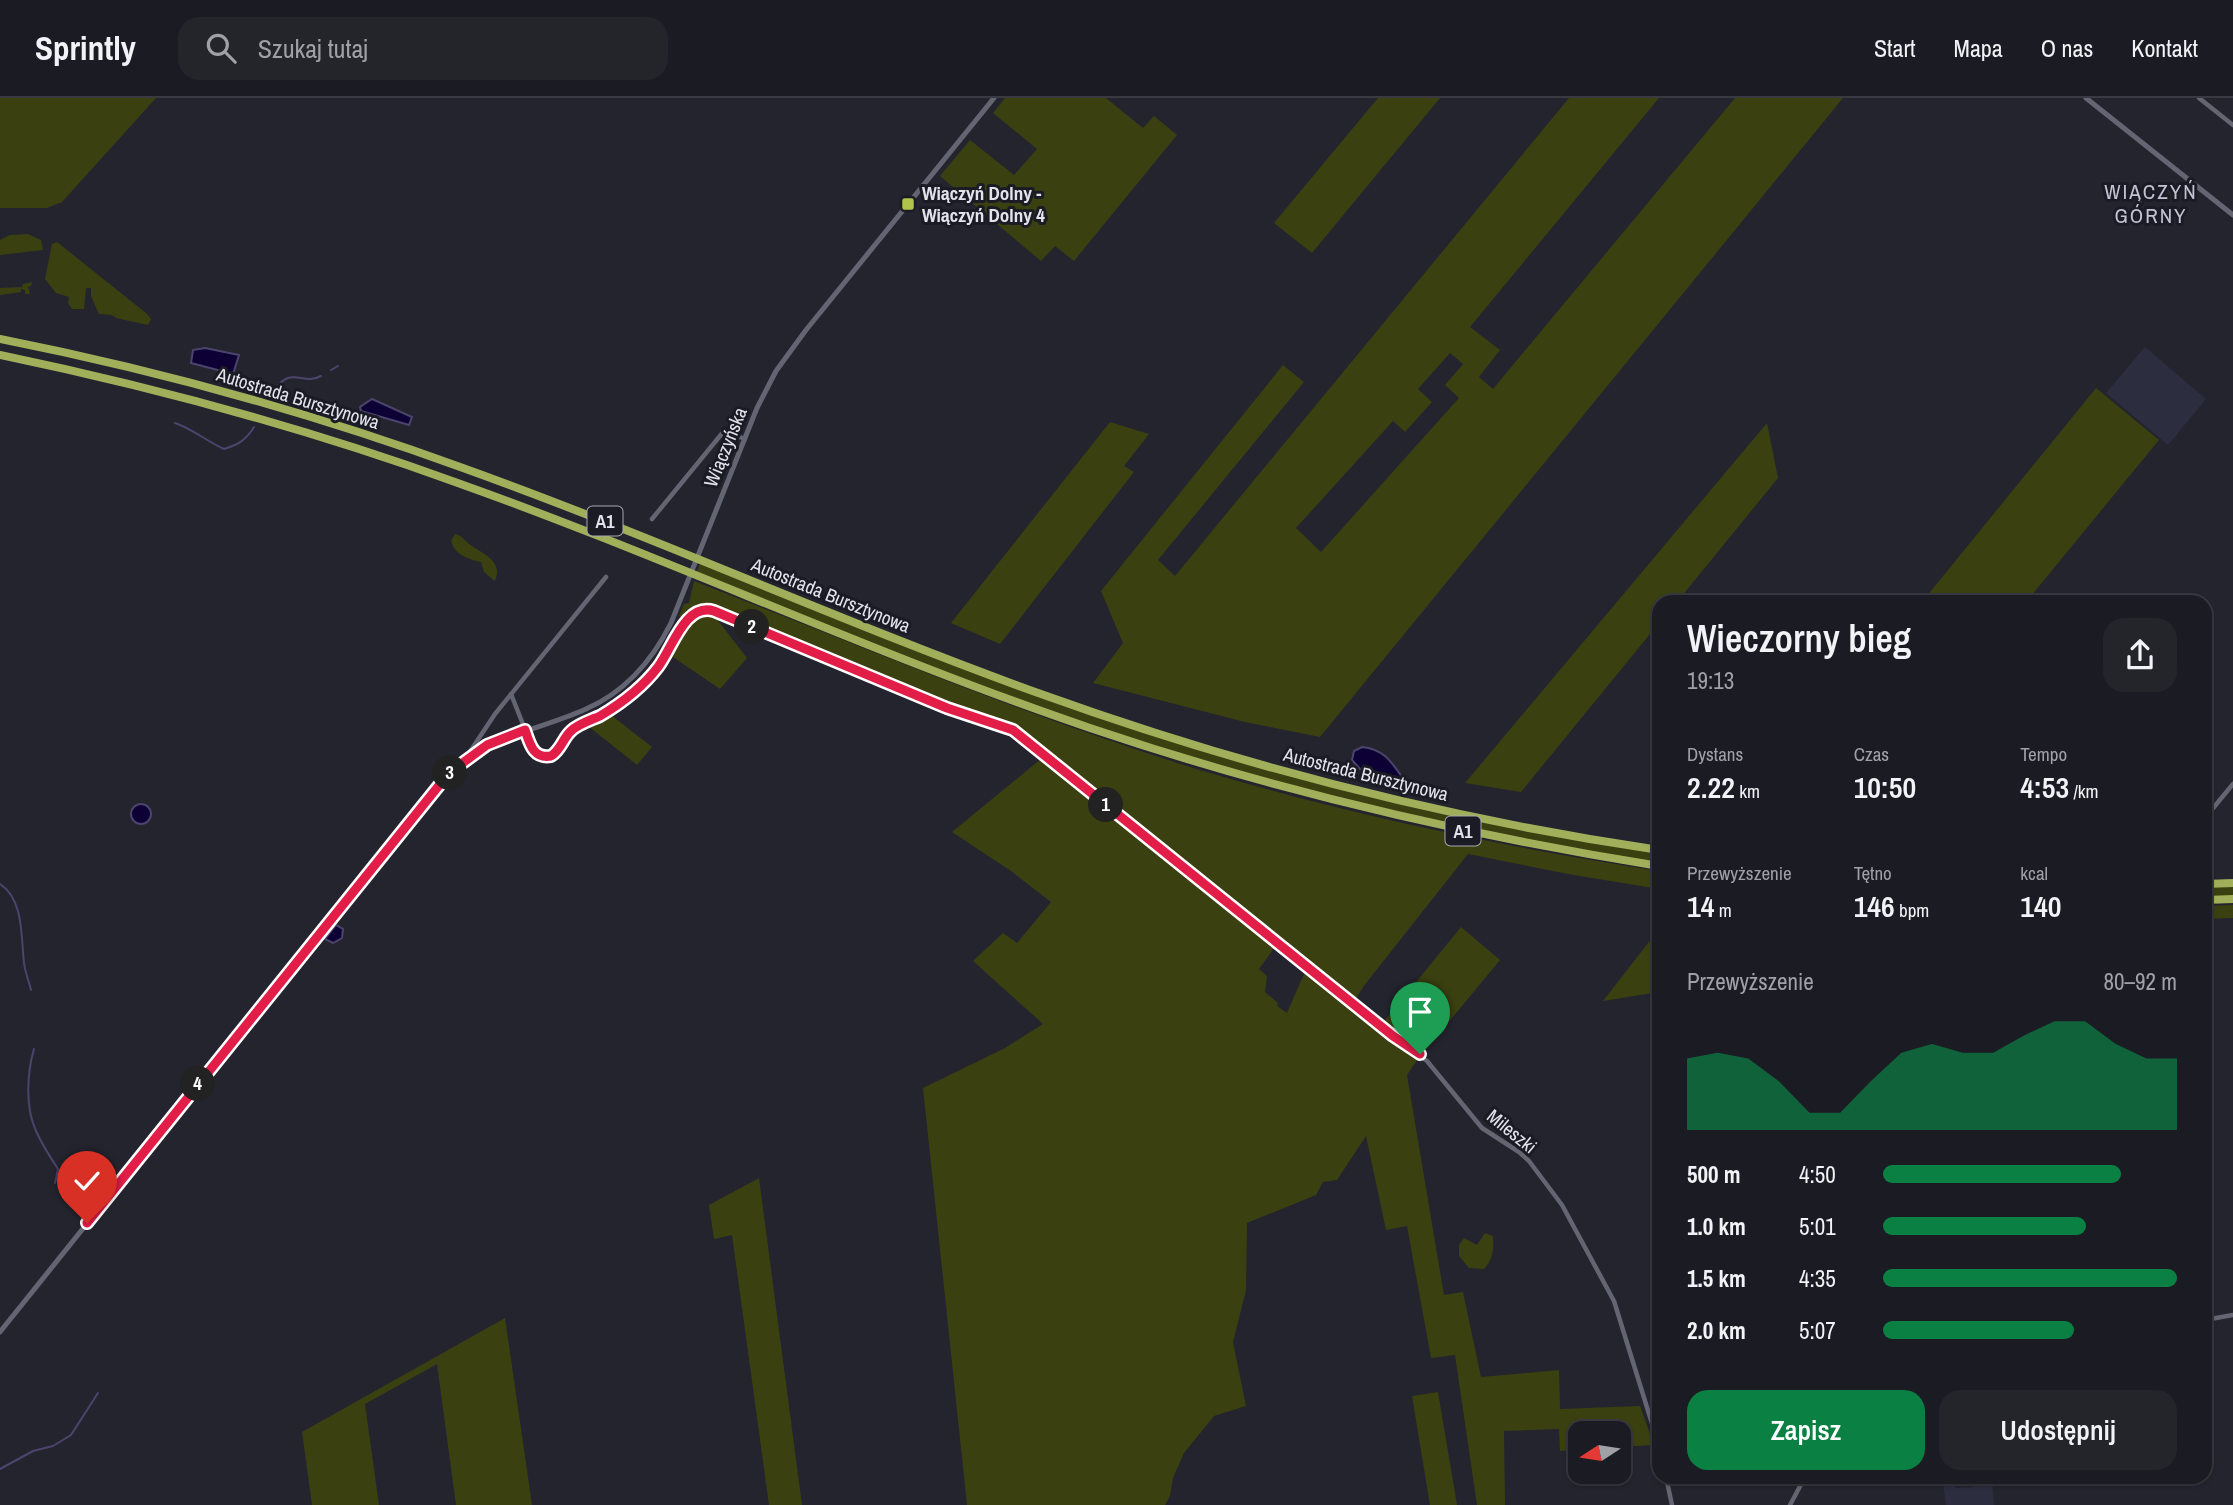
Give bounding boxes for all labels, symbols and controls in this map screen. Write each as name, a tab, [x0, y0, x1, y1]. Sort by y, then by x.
search box	[178, 17, 668, 80]
text: Sprintly	[35, 26, 136, 70]
icon: search	[202, 29, 240, 67]
text: Szukaj tutaj	[258, 31, 368, 66]
text: Start	[1874, 32, 1916, 64]
text: Mapa	[1954, 32, 2003, 64]
text: O nas	[2041, 32, 2093, 64]
text: Kontakt	[2131, 32, 2198, 64]
district label: WIĄCZYŃ GÓRNY	[2104, 177, 2198, 230]
place label: Wiączyń Dolny - Wiączyń Dolny 4	[922, 180, 1045, 228]
marker: Wiączyń Dolny - Wiączyń Dolny 4	[900, 196, 916, 212]
street label: Autostrada Bursztynowa	[212, 361, 383, 435]
street label: Wiączyńska	[697, 403, 753, 491]
road number: A1	[588, 506, 622, 536]
street label: Autostrada Bursztynowa	[747, 551, 914, 639]
pin: 2	[734, 610, 770, 644]
text: 2	[747, 613, 756, 639]
text: Wieczorny bieg	[1687, 613, 1911, 664]
button: share	[2103, 618, 2177, 692]
text: 19:13	[1687, 665, 1734, 696]
street label: Autostrada Bursztynowa	[1280, 741, 1451, 807]
text: Dystans	[1687, 741, 1743, 767]
text: Czas	[1854, 741, 1889, 767]
text: Tempo	[2020, 741, 2067, 767]
pin: 3	[433, 756, 468, 790]
text: 3	[445, 759, 454, 785]
text: 2.22	[1687, 767, 1735, 807]
text: 10:50	[1854, 767, 1916, 807]
text: 4:53	[2020, 767, 2069, 807]
text: km	[1735, 778, 1760, 804]
text: /km	[2069, 778, 2099, 804]
pin: 1	[1088, 788, 1124, 822]
text: 1	[1101, 791, 1110, 817]
road number: A1	[1446, 816, 1480, 846]
text: Przewyższenie	[1687, 860, 1792, 886]
text: Tętno	[1854, 860, 1892, 886]
text: kcal	[2020, 860, 2048, 886]
text: 14	[1687, 886, 1714, 926]
text: 146	[1854, 886, 1895, 926]
text: 140	[2020, 886, 2061, 926]
text: m	[1714, 897, 1732, 923]
text: bpm	[1895, 897, 1929, 923]
text: Przewyższenie	[1687, 966, 1814, 997]
text: 80–92 m	[2104, 966, 2177, 997]
pin	[1390, 982, 1450, 1054]
icon: arrive	[1401, 993, 1439, 1031]
pin: 4	[180, 1066, 216, 1102]
text: 4	[193, 1070, 202, 1096]
street label: Mileszki	[1482, 1103, 1542, 1159]
pin	[57, 1151, 117, 1223]
text: 500 m	[1687, 1159, 1740, 1190]
text: 4:50	[1799, 1159, 1836, 1190]
icon: check	[68, 1162, 106, 1200]
text: 1.0 km	[1687, 1211, 1746, 1242]
text: 5:01	[1799, 1211, 1836, 1242]
text: 1.5 km	[1687, 1263, 1746, 1294]
text: 4:35	[1799, 1263, 1836, 1294]
text: 2.0 km	[1687, 1315, 1746, 1346]
text: 5:07	[1799, 1315, 1836, 1346]
button: Zapisz	[1687, 1390, 1925, 1470]
button: Udostępnij	[1939, 1390, 2177, 1470]
north arrow	[1568, 1421, 1631, 1484]
map controls	[1568, 1421, 1631, 1484]

